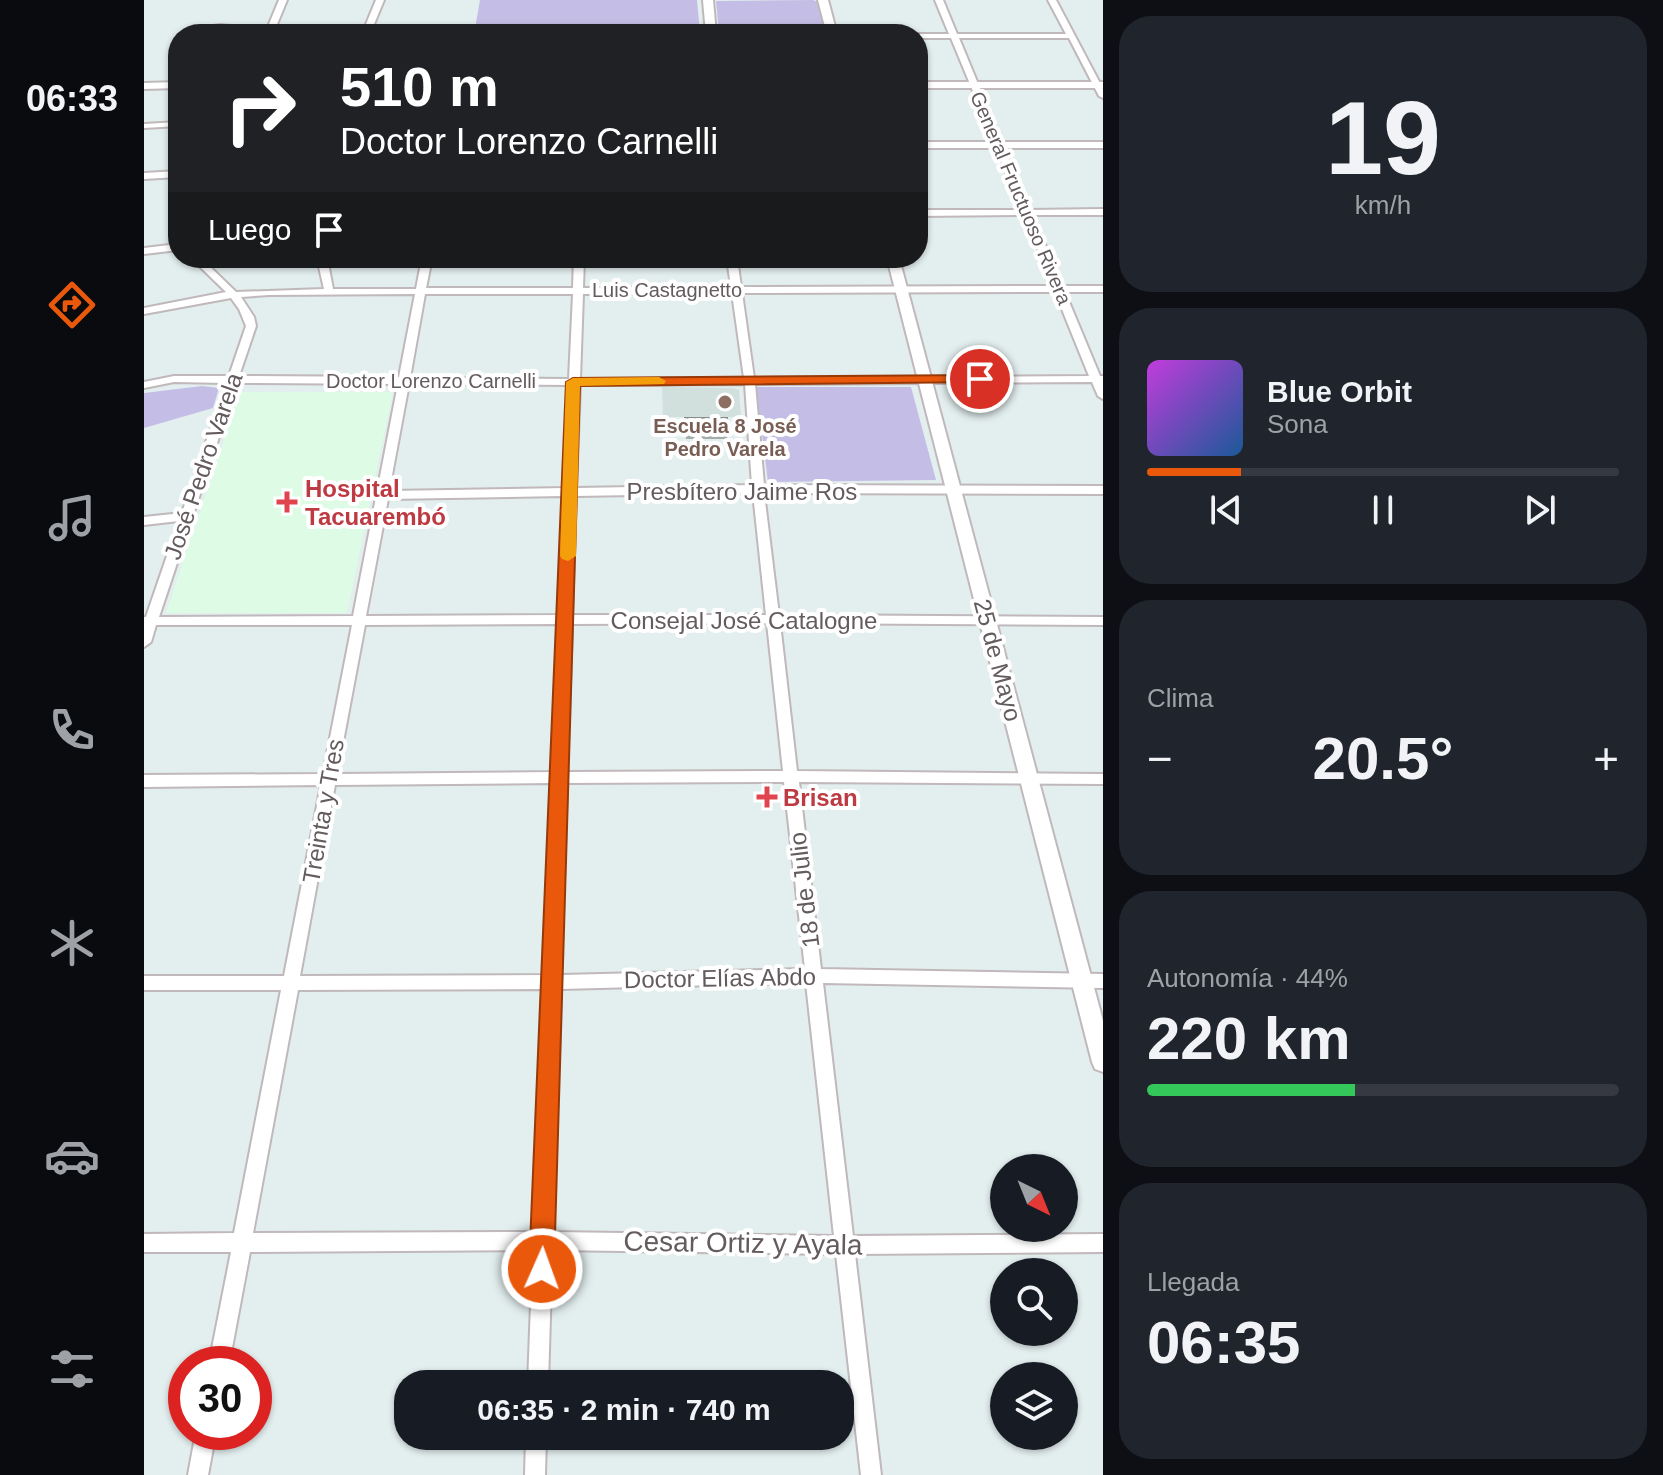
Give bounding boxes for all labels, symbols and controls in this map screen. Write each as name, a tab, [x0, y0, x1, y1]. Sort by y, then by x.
text: 510 m	[340, 55, 499, 118]
icon: right	[208, 56, 312, 160]
text: 06:33	[26, 78, 118, 119]
text: 19	[1325, 80, 1441, 196]
street label: General Fructuoso Rivera	[966, 88, 1076, 308]
text: Doctor Lorenzo Carnelli	[340, 121, 718, 162]
text: km/h	[1355, 190, 1411, 220]
icon: arrive	[307, 208, 351, 252]
text: Luego	[208, 213, 291, 246]
icon: directions	[44, 277, 100, 333]
street label: Luis Castagnetto	[592, 279, 742, 301]
pin	[946, 345, 1014, 413]
icon: arrive	[958, 357, 1002, 401]
street label: José Pedro Varela	[158, 368, 248, 563]
street label: Doctor Lorenzo Carnelli	[326, 370, 536, 392]
text: Blue Orbit	[1267, 375, 1412, 408]
marker: Escuela 8 José Pedro Varela	[716, 393, 734, 411]
text: Sona	[1267, 409, 1328, 439]
place label: Escuela 8 José Pedro Varela	[653, 415, 797, 460]
place label: Hospital Tacuarembó	[305, 475, 446, 530]
street label: Presbítero Jaime Ros	[627, 478, 857, 505]
icon: previous	[1204, 488, 1248, 532]
icon: pause	[1361, 488, 1405, 532]
icon: next	[1518, 488, 1562, 532]
icon: music	[44, 490, 100, 546]
marker: Hospital Tacuarembó	[276, 491, 298, 513]
street label: 25 de Mayo	[969, 596, 1027, 724]
street label: Consejal José Catalogne	[611, 607, 877, 634]
text: Clima	[1147, 683, 1213, 713]
icon: phone	[44, 702, 100, 758]
text: 20.5°	[1313, 725, 1453, 792]
text: −	[1147, 734, 1173, 783]
text: +	[1593, 734, 1619, 783]
street label: Treinta y Tres	[297, 737, 349, 885]
place label: Brisan	[783, 784, 858, 811]
marker: Brisan	[758, 788, 776, 806]
street label: 18 de Julio	[784, 831, 824, 949]
icon: climate	[44, 915, 100, 971]
street label: Doctor Elías Abdo	[624, 963, 816, 993]
text: Autonomía · 44%	[1147, 963, 1348, 993]
text: 220 km	[1147, 1005, 1351, 1072]
icon: car	[44, 1128, 100, 1184]
north arrow	[990, 1154, 1078, 1242]
map controls	[990, 1154, 1078, 1450]
street label: Cesar Ortiz y Ayala	[623, 1225, 863, 1261]
position arrow	[500, 1227, 584, 1311]
button: search	[990, 1258, 1078, 1346]
text: Llegada	[1147, 1267, 1240, 1297]
text: 06:35	[1147, 1309, 1300, 1376]
icon: filters	[44, 1341, 100, 1397]
speed limit sign: 30	[168, 1346, 272, 1450]
button: layers	[990, 1362, 1078, 1450]
text: 06:35 · 2 min · 740 m	[477, 1393, 771, 1426]

